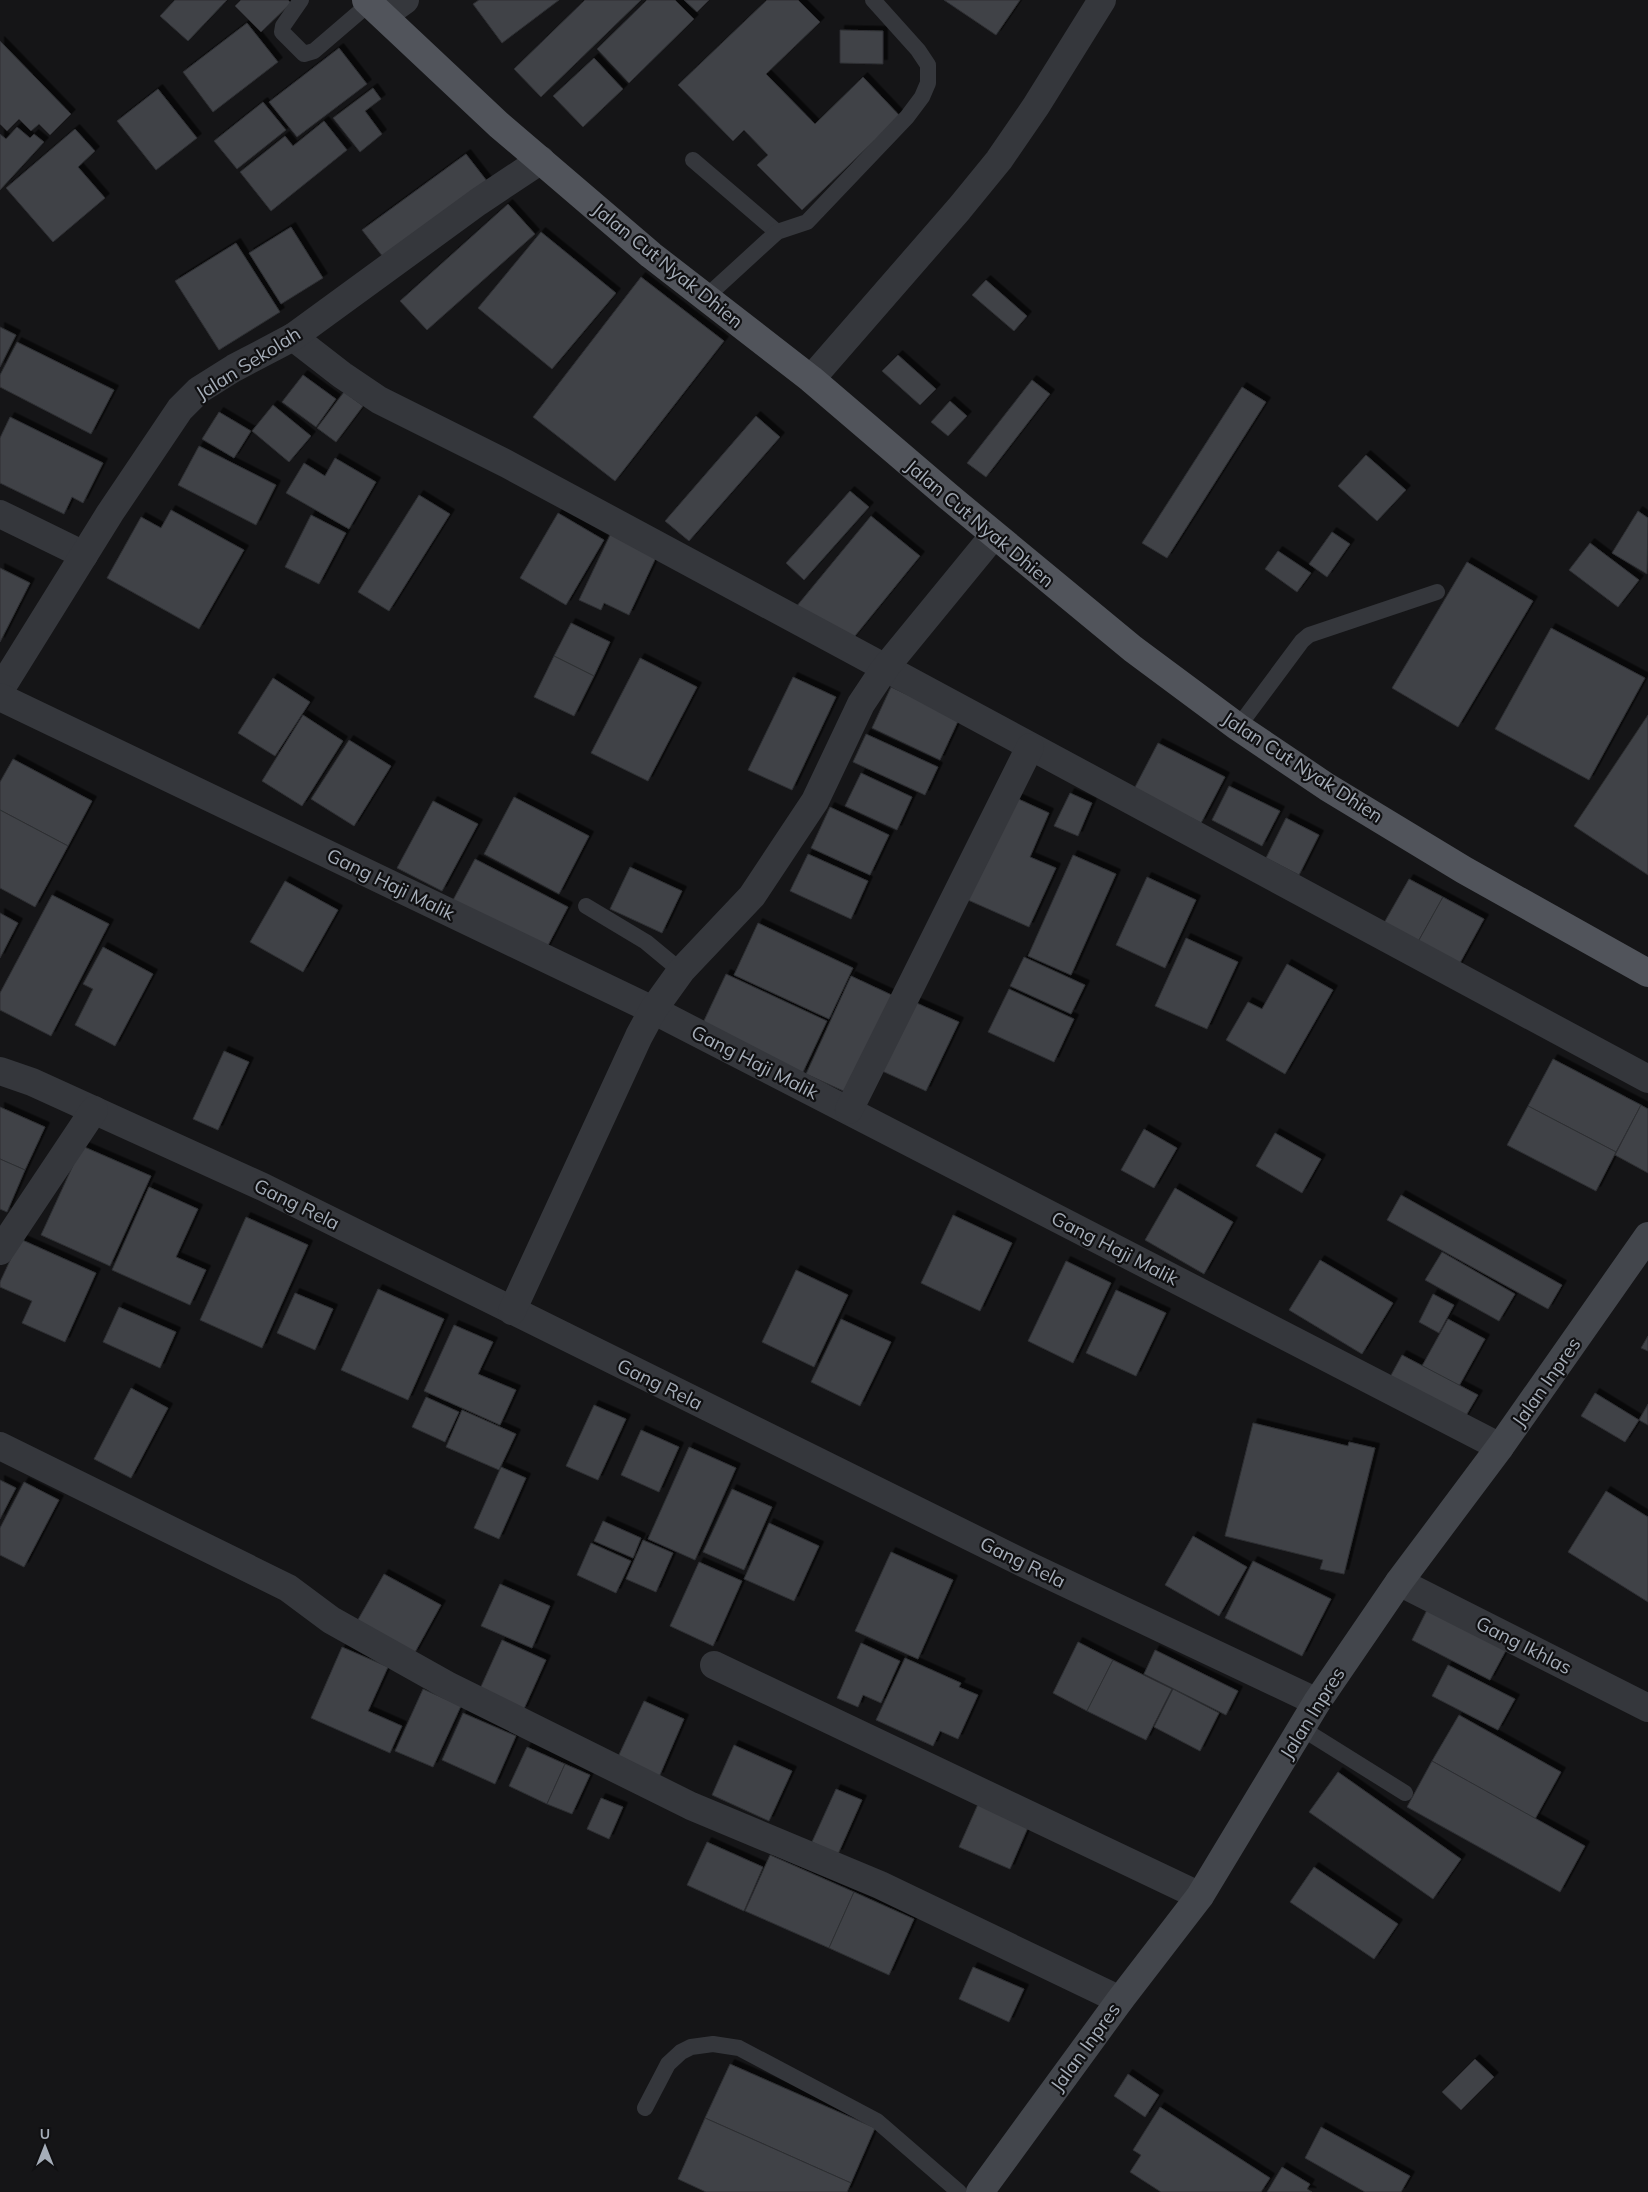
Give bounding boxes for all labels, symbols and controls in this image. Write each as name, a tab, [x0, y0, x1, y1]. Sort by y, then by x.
street label: Jalan Cut Nyak Dhien	[588, 197, 748, 333]
street label: Jalan Sekolah	[191, 321, 305, 405]
street label: Jalan Cut Nyak Dhien	[901, 454, 1059, 592]
street label: Jalan Cut Nyak Dhien	[1218, 706, 1388, 828]
street label: Gang Haji Malik	[323, 843, 459, 925]
street label: Gang Haji Malik	[687, 1020, 823, 1104]
street label: Gang Rela	[250, 1173, 344, 1235]
street label: Gang Haji Malik	[1047, 1206, 1183, 1290]
street label: Jalan Inpres	[1506, 1333, 1586, 1431]
street label: Gang Rela	[613, 1353, 707, 1415]
street label: Gang Rela	[976, 1531, 1070, 1593]
street label: Gang Ikhlas	[1472, 1611, 1576, 1679]
street label: Jalan Inpres	[1274, 1663, 1350, 1763]
street label: Jalan Inpres	[1045, 1998, 1125, 2096]
north arrow	[20, 2122, 70, 2172]
text: U	[40, 2125, 50, 2143]

